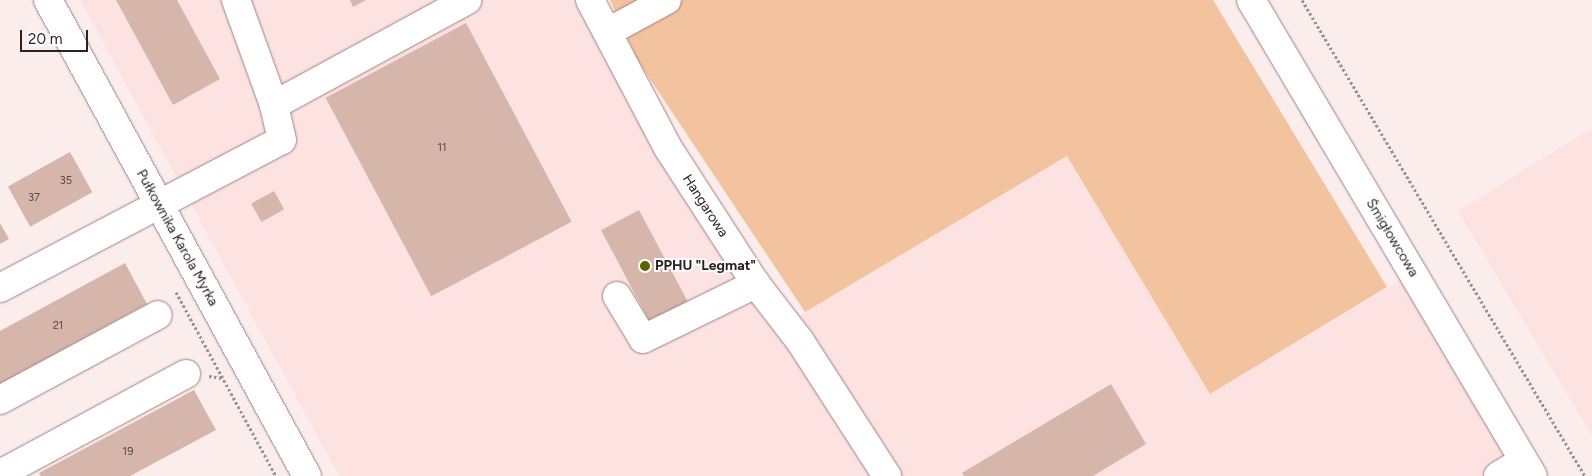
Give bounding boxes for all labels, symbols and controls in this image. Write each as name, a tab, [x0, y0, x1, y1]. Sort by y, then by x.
scale bar	[22, 20, 90, 52]
text: 20 m	[28, 30, 62, 48]
house number: 11	[437, 141, 447, 155]
street label: Pułkownika Karola Myrka	[132, 167, 222, 309]
street label: Hangarowa	[679, 171, 731, 241]
house number: 35	[60, 174, 72, 188]
house number: 37	[28, 191, 40, 205]
street label: Śmigłowcowa	[1362, 196, 1422, 280]
place label: PPHU "Legmat"	[655, 258, 756, 274]
marker: PPHU "Legmat"	[639, 260, 651, 272]
house number: 21	[53, 319, 63, 333]
house number: 19	[123, 445, 133, 459]

